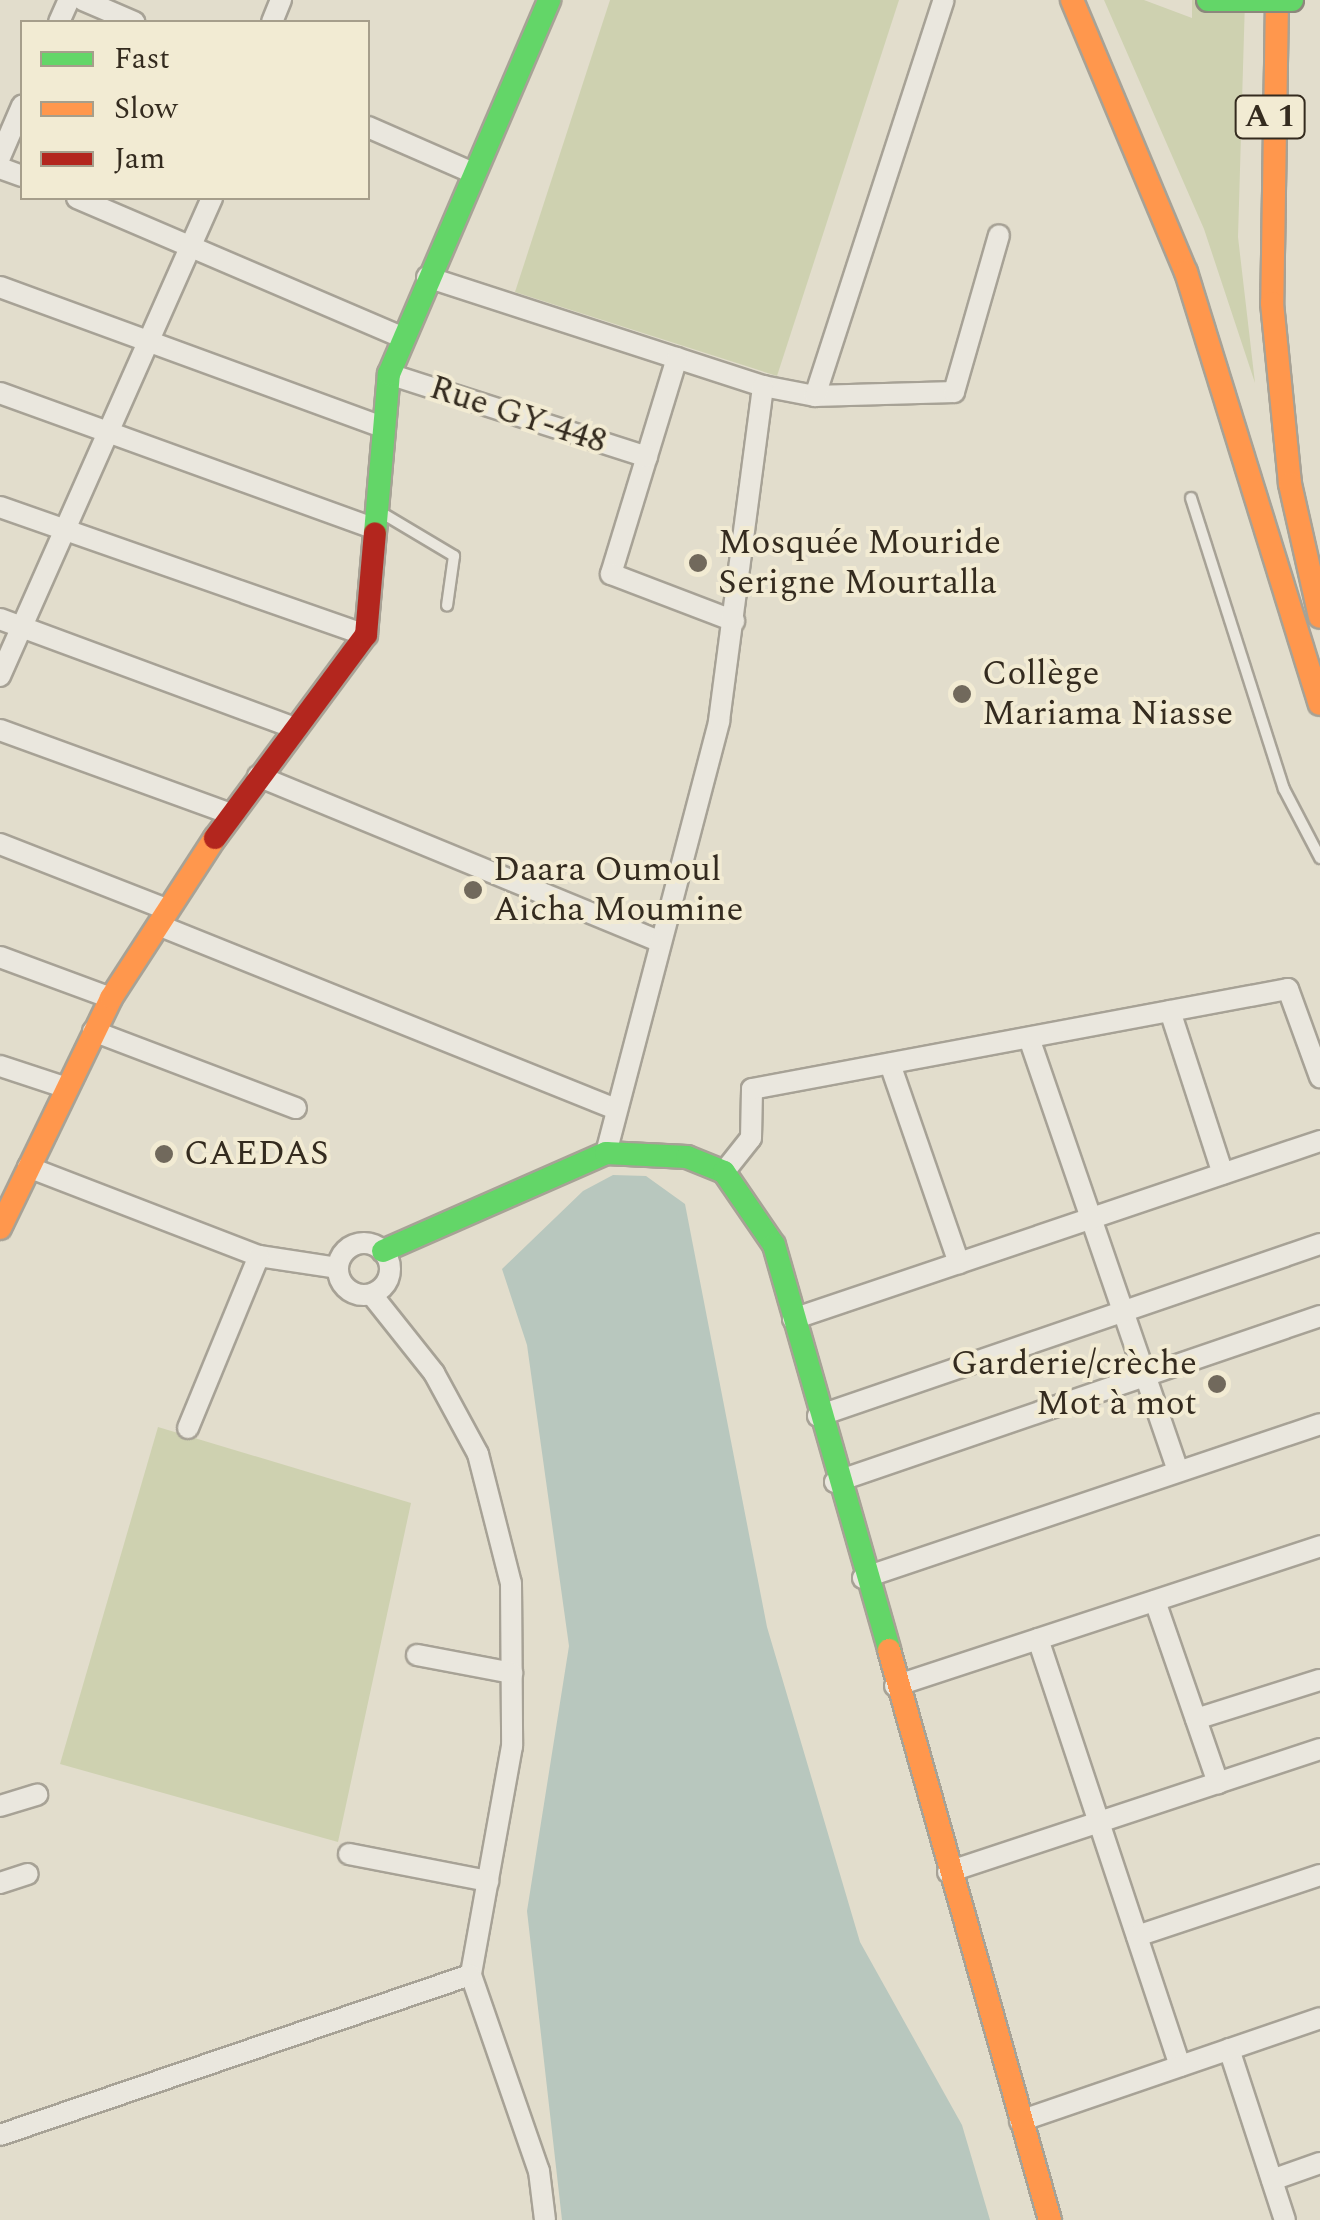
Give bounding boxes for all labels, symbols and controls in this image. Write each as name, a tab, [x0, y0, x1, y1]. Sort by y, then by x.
legend	[20, 20, 370, 200]
text: Fast	[114, 36, 170, 82]
text: Slow	[114, 86, 178, 132]
road number: A 1	[1232, 90, 1308, 144]
text: Jam	[114, 136, 165, 182]
street label: Rue GY-448	[424, 367, 612, 463]
place label: Mosquée Mouride Serigne Mourtalla	[718, 522, 1001, 604]
marker: Mosquée Mouride Serigne Mourtalla	[687, 552, 709, 574]
place label: Collège Mariama Niasse	[982, 653, 1233, 735]
marker: Collège Mariama Niasse	[951, 683, 973, 705]
place label: Daara Oumoul Aicha Moumine	[493, 849, 743, 931]
marker: Daara Oumoul Aicha Moumine	[462, 879, 484, 901]
place label: CAEDAS	[184, 1133, 329, 1175]
marker: CAEDAS	[153, 1143, 175, 1165]
place label: Garderie/crèche Mot à mot	[951, 1343, 1197, 1425]
marker: Garderie/crèche Mot à mot	[1206, 1373, 1228, 1395]

